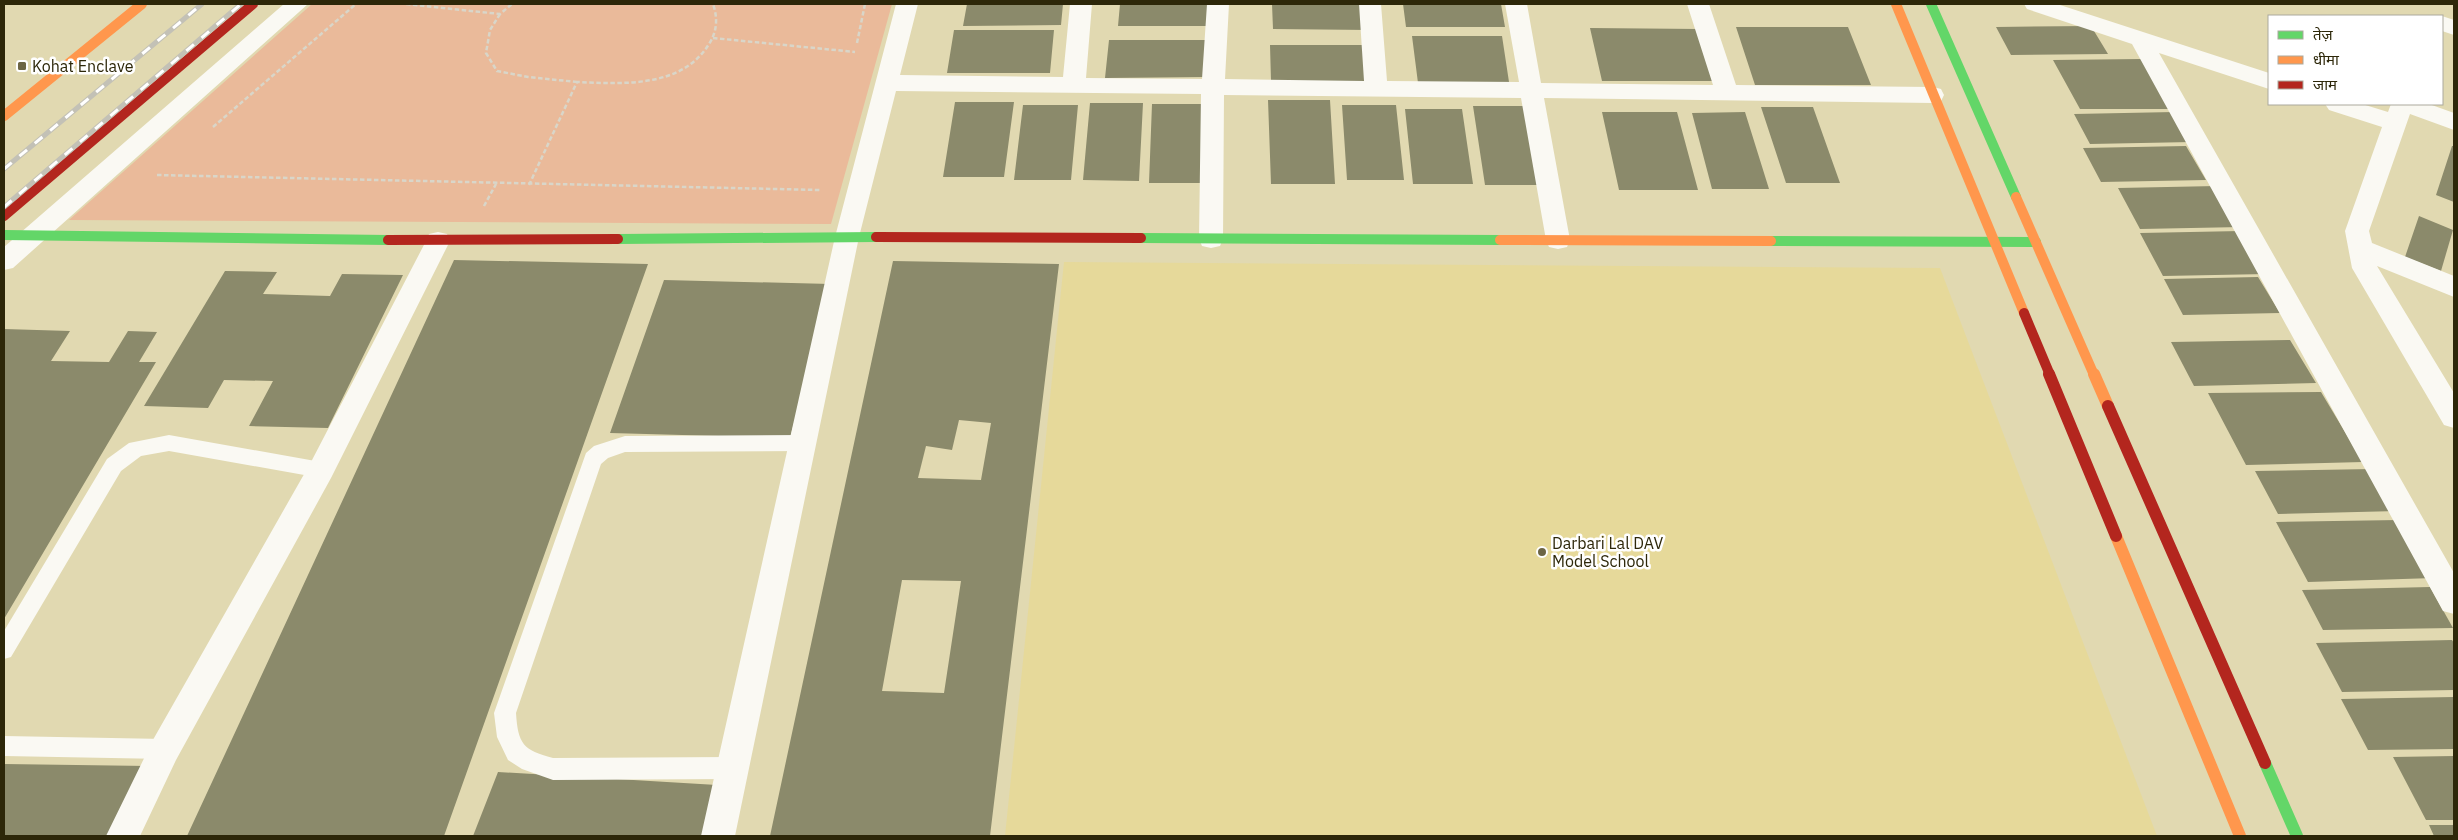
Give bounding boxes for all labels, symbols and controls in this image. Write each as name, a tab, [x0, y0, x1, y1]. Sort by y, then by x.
legend	[2268, 15, 2443, 105]
text: तेज़	[2313, 25, 2334, 44]
text: धीमा	[2313, 50, 2340, 69]
place label: Kohat Enclave	[32, 56, 134, 76]
marker: Kohat Enclave	[16, 60, 28, 72]
text: जाम	[2313, 75, 2338, 94]
place label: Darbari Lal DAV Model School	[1552, 533, 1663, 571]
marker: Darbari Lal DAV Model School	[1536, 546, 1548, 558]

